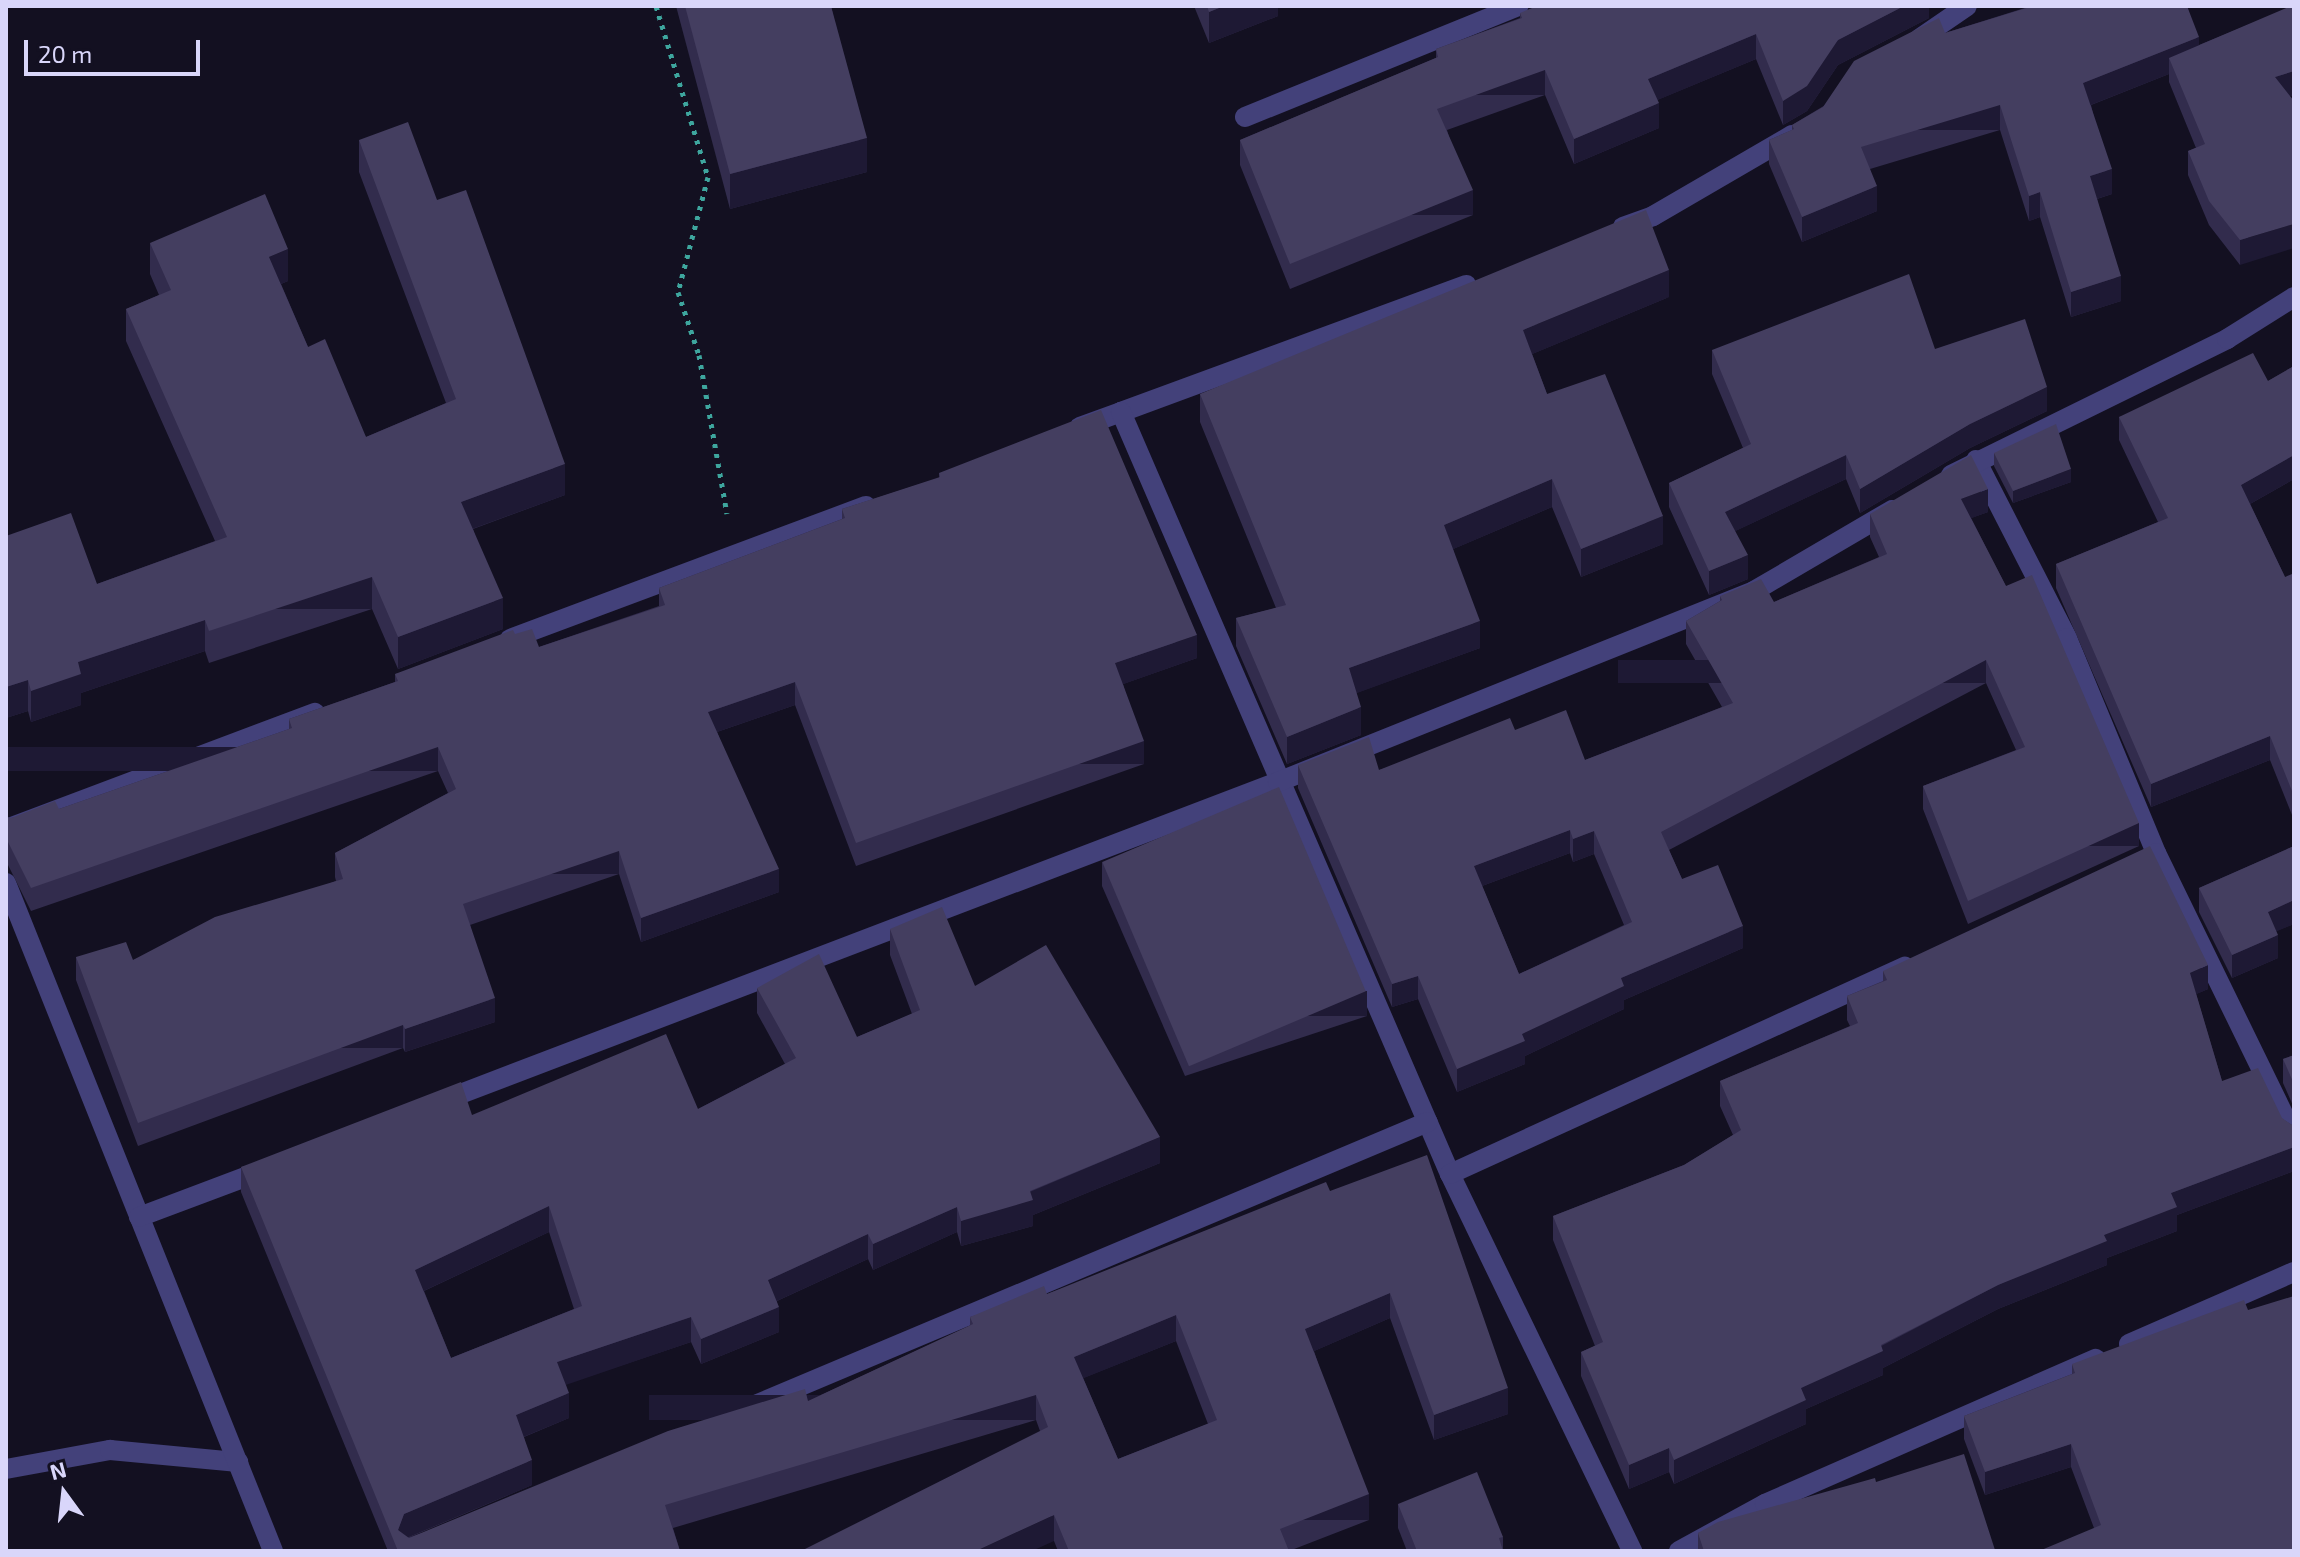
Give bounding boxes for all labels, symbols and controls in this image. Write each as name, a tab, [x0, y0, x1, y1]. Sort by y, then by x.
scale bar	[28, 24, 204, 74]
text: 20 m	[38, 39, 92, 68]
north arrow	[24, 1453, 104, 1533]
text: N	[47, 1455, 69, 1484]

